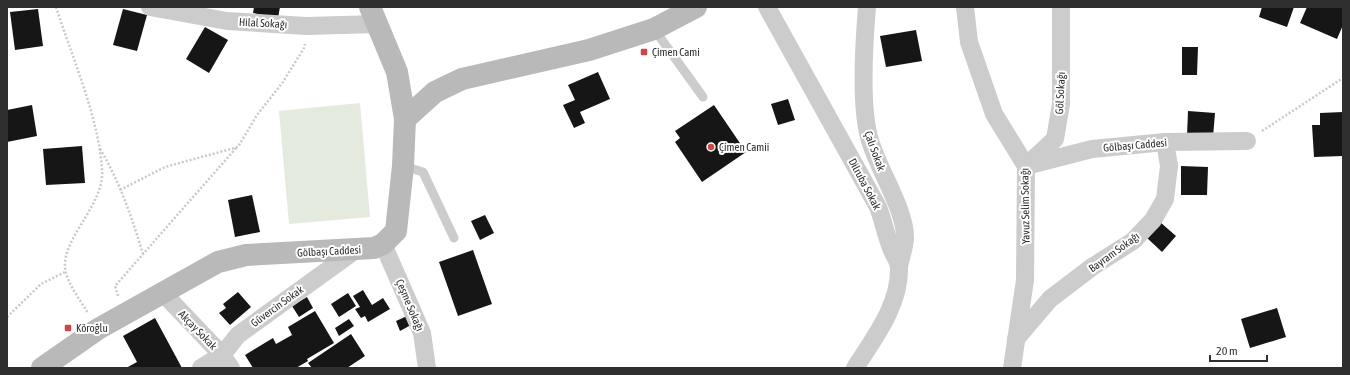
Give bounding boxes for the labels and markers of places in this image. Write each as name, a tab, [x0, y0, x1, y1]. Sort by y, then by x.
place label: Çimen Cami	[652, 46, 700, 58]
marker: Çimen Cami	[639, 47, 649, 57]
place label: Çimen Camii	[719, 141, 769, 153]
marker: Çimen Camii	[706, 142, 716, 152]
place label: Köroğlu	[76, 322, 108, 334]
marker: Köroğlu	[63, 323, 73, 333]

